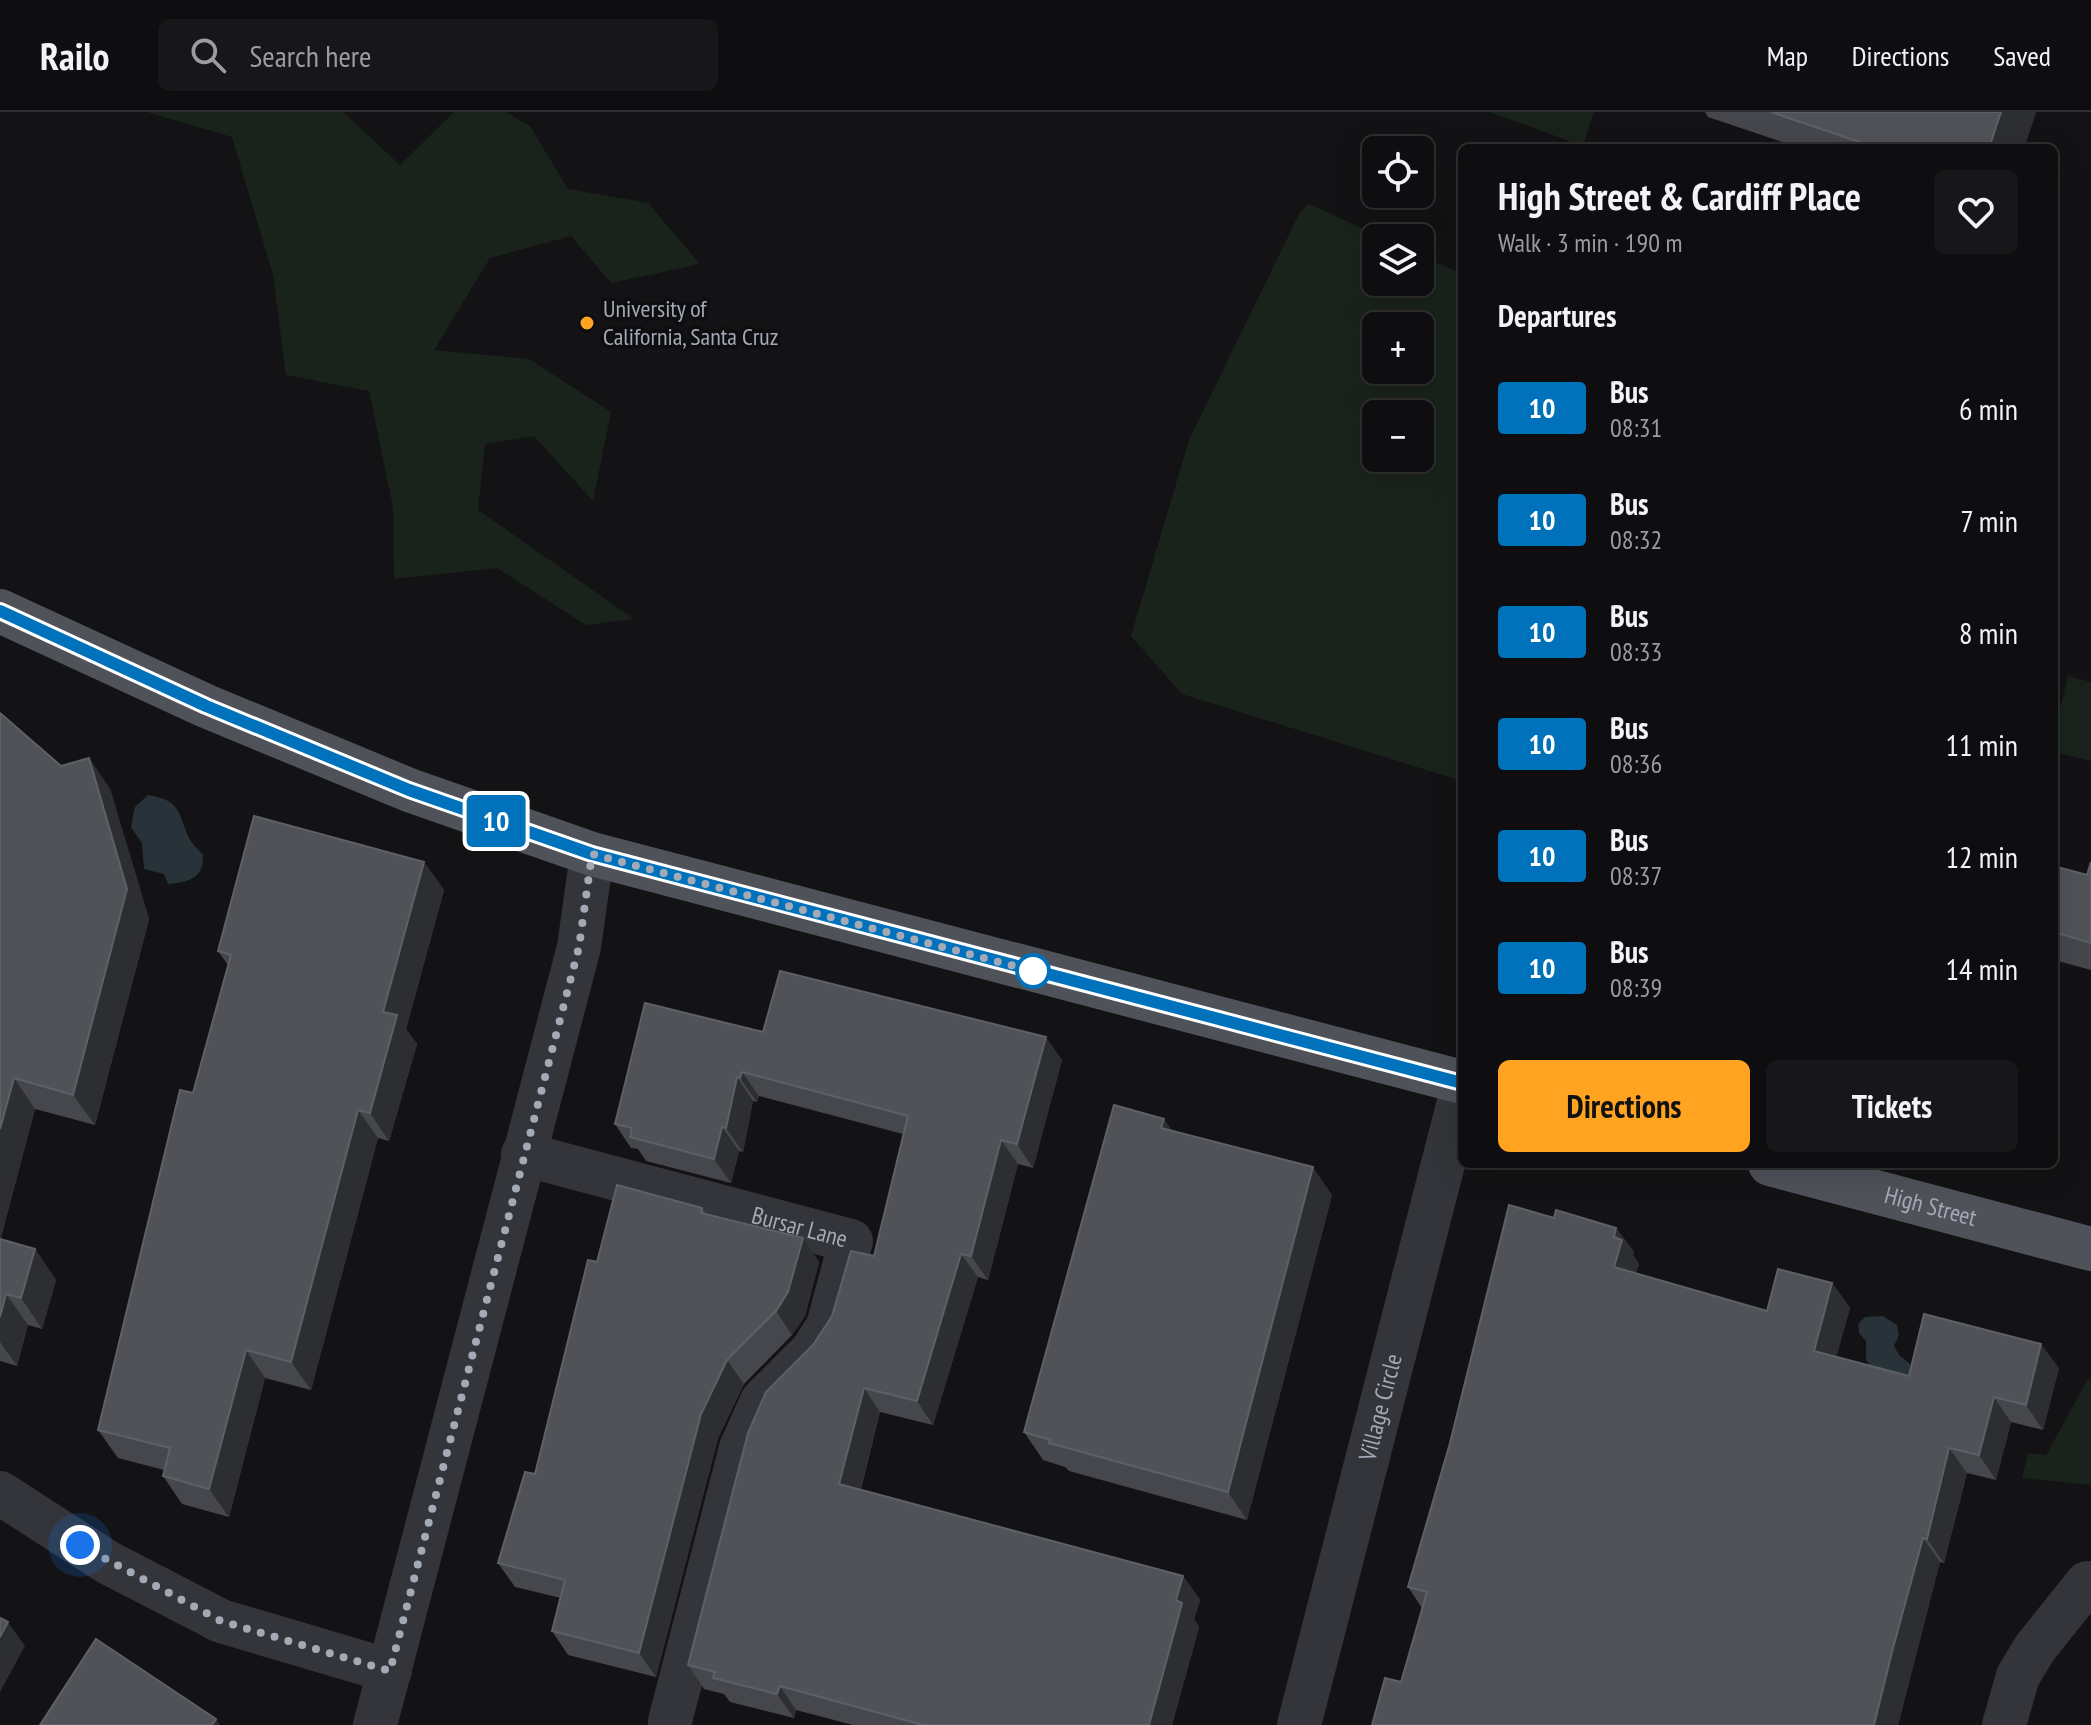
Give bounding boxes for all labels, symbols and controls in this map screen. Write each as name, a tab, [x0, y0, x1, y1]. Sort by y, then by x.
search box	[158, 19, 718, 91]
text: Railo	[40, 31, 110, 80]
icon: search	[186, 33, 230, 77]
text: Search here	[250, 36, 371, 75]
text: Map	[1767, 37, 1808, 74]
text: Directions	[1852, 37, 1949, 74]
text: Saved	[1993, 37, 2051, 74]
map controls	[1362, 136, 1434, 472]
button: locate	[1362, 136, 1434, 208]
button: heart	[1934, 170, 2018, 254]
text: High Street & Cardiff Place	[1498, 171, 1861, 220]
button: layers	[1362, 224, 1434, 296]
text: Walk · 3 min · 190 m	[1498, 226, 1682, 259]
place label: University of California, Santa Cruz	[603, 293, 778, 352]
text: Departures	[1498, 296, 1616, 335]
button: +	[1362, 312, 1434, 384]
marker: University of California, Santa Cruz	[578, 314, 596, 332]
text: Bus	[1610, 372, 1649, 411]
text: 10	[1529, 389, 1555, 426]
text: 6 min	[1959, 389, 2018, 428]
button: −	[1362, 400, 1434, 472]
text: 08:31	[1610, 411, 1662, 444]
text: Bus	[1610, 484, 1649, 523]
text: 10	[1529, 501, 1555, 538]
text: 7 min	[1960, 501, 2018, 540]
text: 08:32	[1610, 523, 1662, 556]
text: Bus	[1610, 596, 1649, 635]
text: 10	[1529, 613, 1555, 650]
text: 8 min	[1959, 613, 2018, 652]
text: 08:33	[1610, 635, 1662, 668]
text: Bus	[1610, 708, 1649, 747]
text: 10	[1529, 725, 1555, 762]
text: 11 min	[1945, 725, 2018, 764]
text: 08:36	[1610, 747, 1662, 780]
line badge: 10	[460, 795, 532, 847]
text: 10	[483, 802, 509, 839]
text: Bus	[1610, 820, 1649, 859]
text: 10	[1529, 837, 1555, 874]
text: 12 min	[1945, 837, 2018, 876]
text: 08:37	[1610, 859, 1662, 892]
text: Bus	[1610, 932, 1649, 971]
text: 10	[1529, 949, 1555, 986]
text: 14 min	[1945, 949, 2018, 988]
unlabelled marker	[1016, 954, 1050, 988]
text: 08:39	[1610, 971, 1662, 1004]
button: Directions	[1498, 1060, 1750, 1152]
button: Tickets	[1766, 1060, 2018, 1152]
street label: High Street	[1881, 1179, 1980, 1233]
street label: Bursar Lane	[749, 1199, 851, 1254]
street label: Village Circle	[1351, 1350, 1409, 1465]
your location	[60, 1525, 100, 1565]

